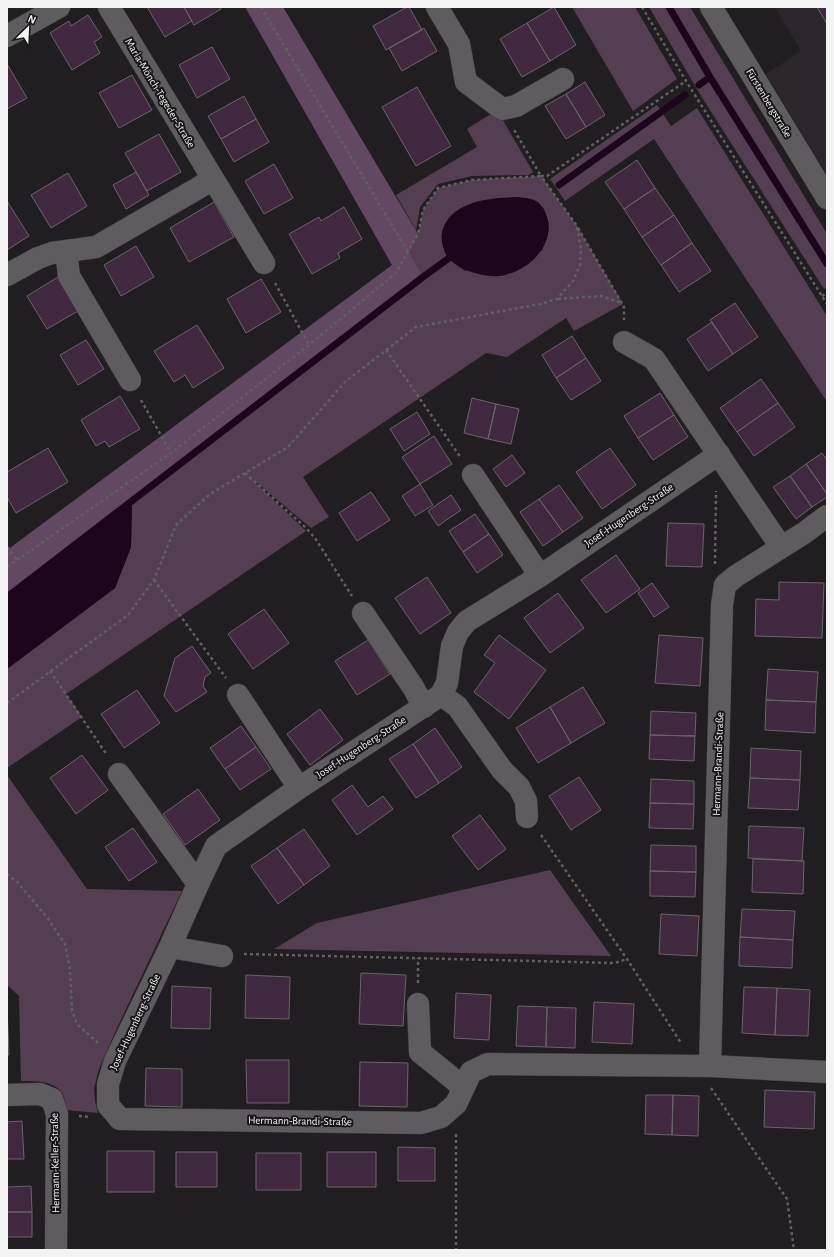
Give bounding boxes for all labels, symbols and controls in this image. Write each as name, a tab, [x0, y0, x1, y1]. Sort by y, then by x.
north arrow	[8, 8, 48, 48]
text: N	[26, 13, 38, 26]
street label: Maria-Mönch-Tegeder-Straße	[123, 36, 197, 150]
street label: Fürstenbergstraße	[744, 67, 794, 139]
street label: Josef-Hugenberg-Straße	[583, 481, 675, 549]
street label: Hermann-Brandi-Straße	[711, 712, 725, 816]
street label: Josef-Hugenberg-Straße	[314, 714, 408, 780]
street label: Josef-Hugenberg-Straße	[108, 972, 162, 1072]
street label: Hermann-Keller-Straße	[49, 1113, 61, 1213]
street label: Hermann-Brandi-Straße	[248, 1115, 352, 1127]

